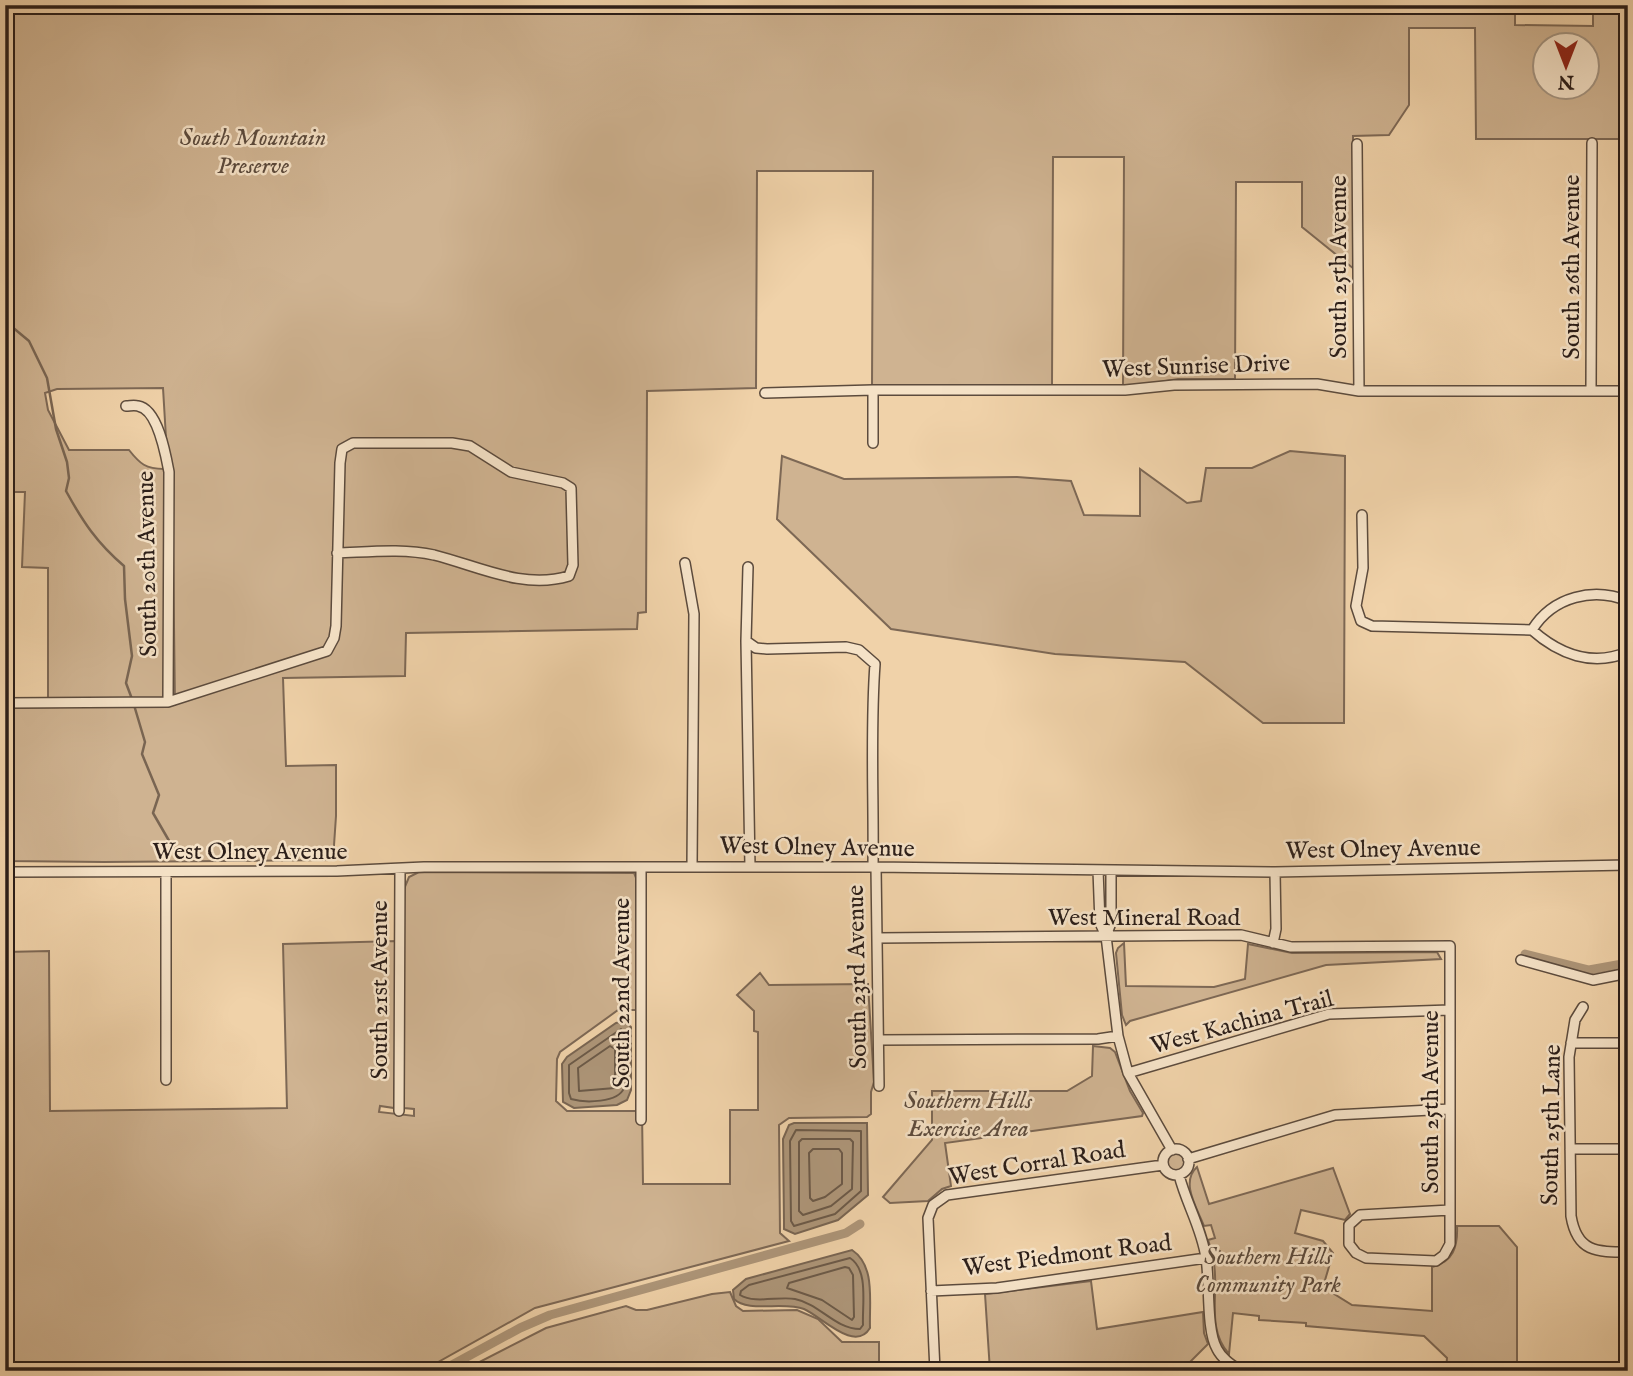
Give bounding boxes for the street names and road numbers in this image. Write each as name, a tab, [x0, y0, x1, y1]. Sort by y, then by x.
street label: South 25th Avenue	[1324, 175, 1355, 359]
street label: South 26th Avenue	[1557, 175, 1588, 359]
street label: West Sunrise Drive	[1102, 348, 1290, 386]
street label: South 20th Avenue	[131, 471, 165, 657]
street label: West Olney Avenue	[719, 831, 915, 865]
street label: West Olney Avenue	[1285, 833, 1481, 867]
street label: West Olney Avenue	[152, 837, 348, 868]
street label: South 23rd Avenue	[841, 885, 875, 1069]
street label: South 22nd Avenue	[607, 898, 638, 1088]
street label: South 21st Avenue	[365, 900, 396, 1080]
street label: West Mineral Road	[1048, 903, 1241, 934]
street label: West Kachina Trail	[1147, 984, 1337, 1062]
street label: South 25th Avenue	[1416, 1010, 1447, 1194]
street label: South 25th Lane	[1535, 1044, 1569, 1206]
street label: West Corral Road	[946, 1135, 1128, 1193]
street label: West Piedmont Road	[961, 1228, 1173, 1284]

